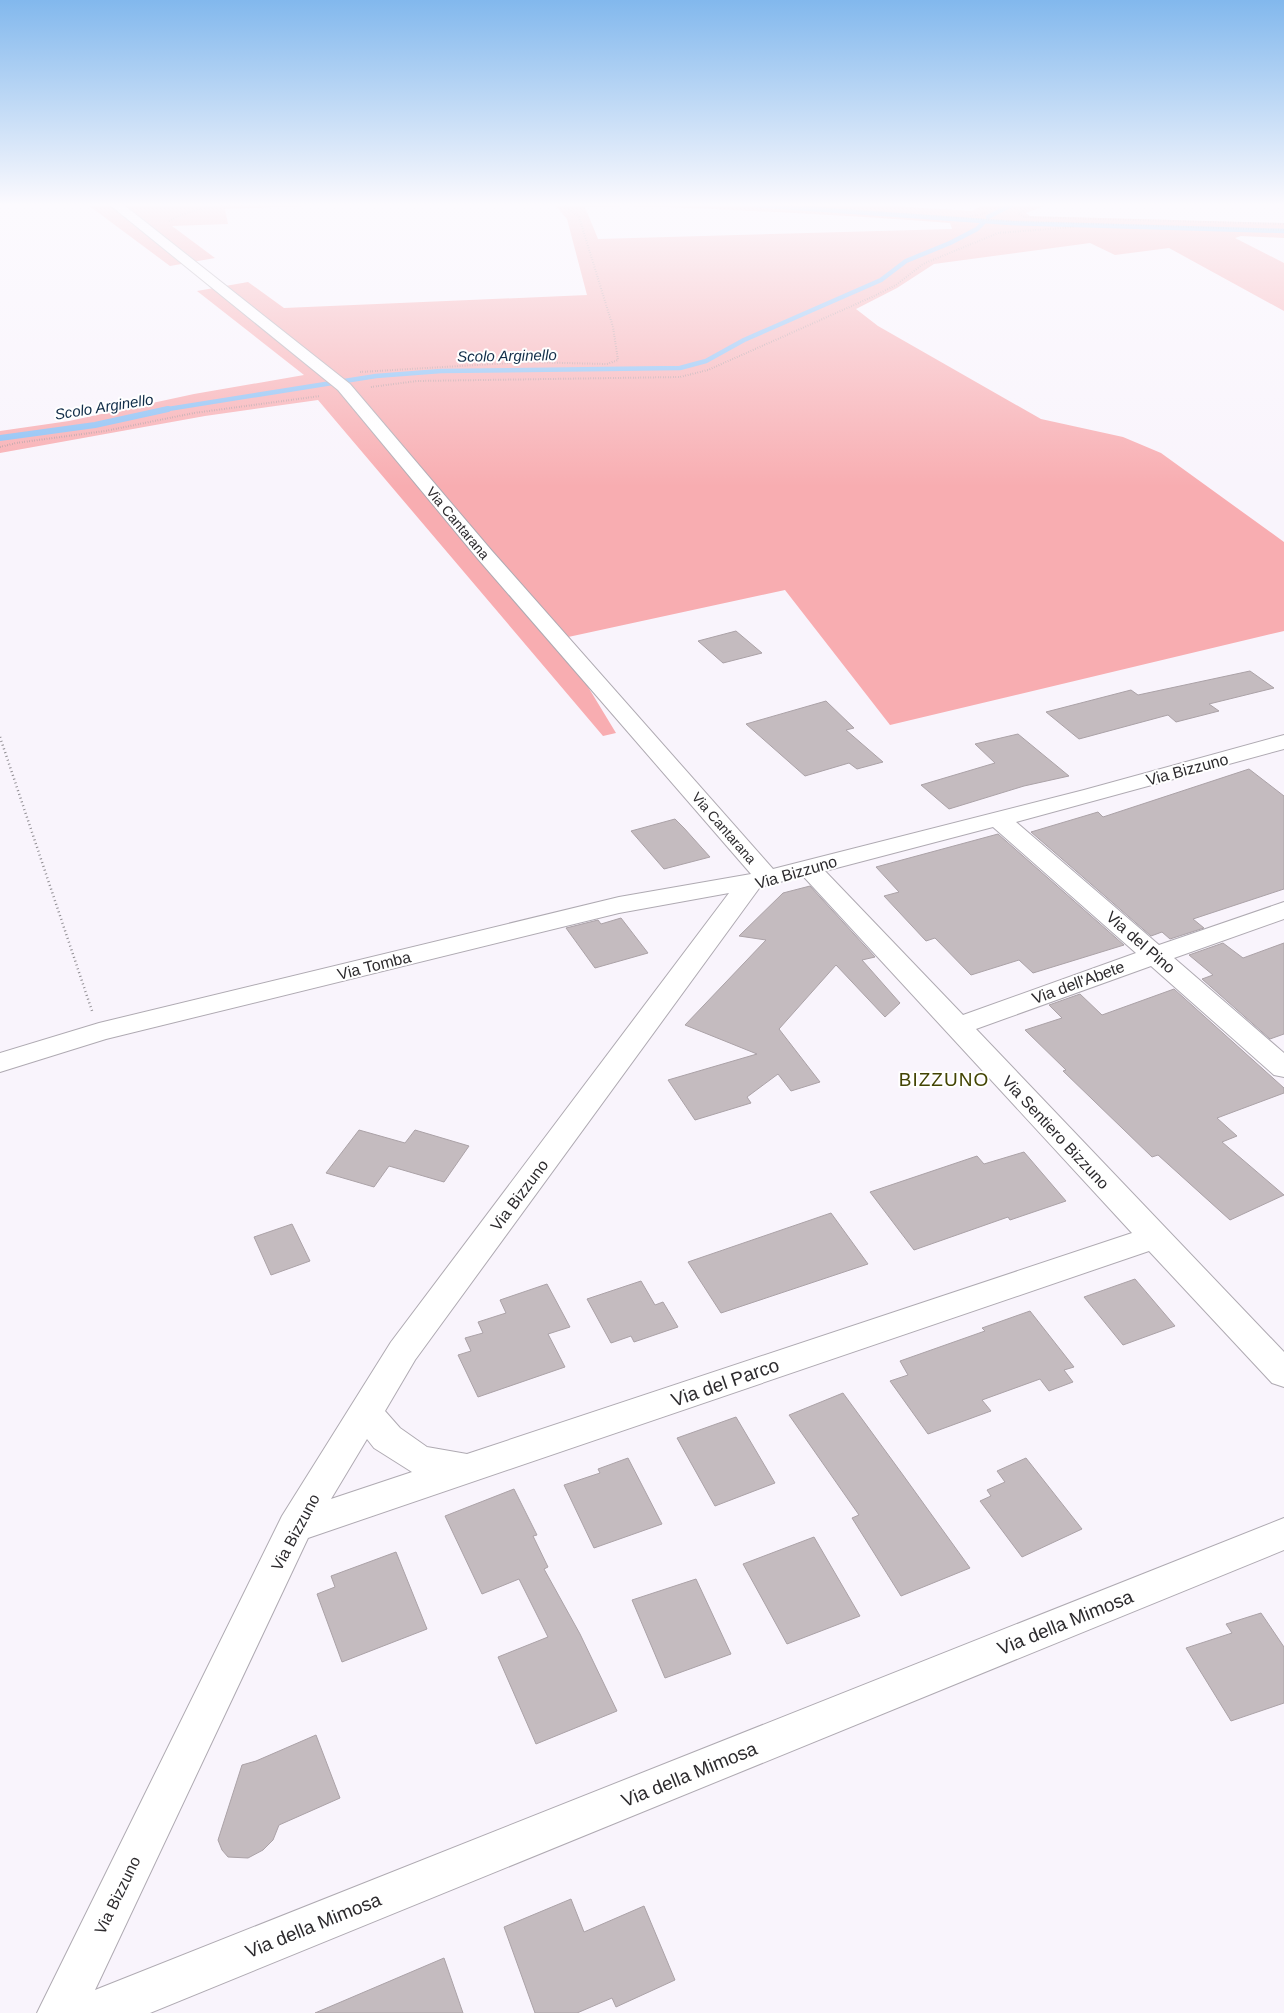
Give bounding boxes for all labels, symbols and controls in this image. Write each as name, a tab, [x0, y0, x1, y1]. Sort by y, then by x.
water label: Scolo Arginello	[457, 346, 557, 365]
water label: Scolo Arginello	[53, 390, 154, 423]
street label: Via Cantarana	[423, 484, 493, 562]
street label: Via Bizzuno	[1144, 750, 1230, 789]
street label: Via Cantarana	[689, 789, 759, 867]
street label: Via Bizzuno	[753, 853, 839, 892]
street label: Via del Pino	[1103, 908, 1178, 977]
street label: Via Tomba	[336, 948, 413, 983]
street label: Via dell'Abete	[1030, 958, 1127, 1007]
district label: BIZZUNO	[899, 1069, 989, 1090]
street label: Via Sentiero Bizzuno	[999, 1072, 1112, 1192]
street label: Via Bizzuno	[487, 1156, 552, 1234]
street label: Via del Parco	[668, 1354, 782, 1411]
street label: Via Bizzuno	[268, 1491, 323, 1573]
street label: Via della Mimosa	[994, 1586, 1136, 1659]
street label: Via della Mimosa	[618, 1738, 760, 1811]
street label: Via Bizzuno	[91, 1854, 144, 1937]
street label: Via della Mimosa	[242, 1889, 384, 1962]

